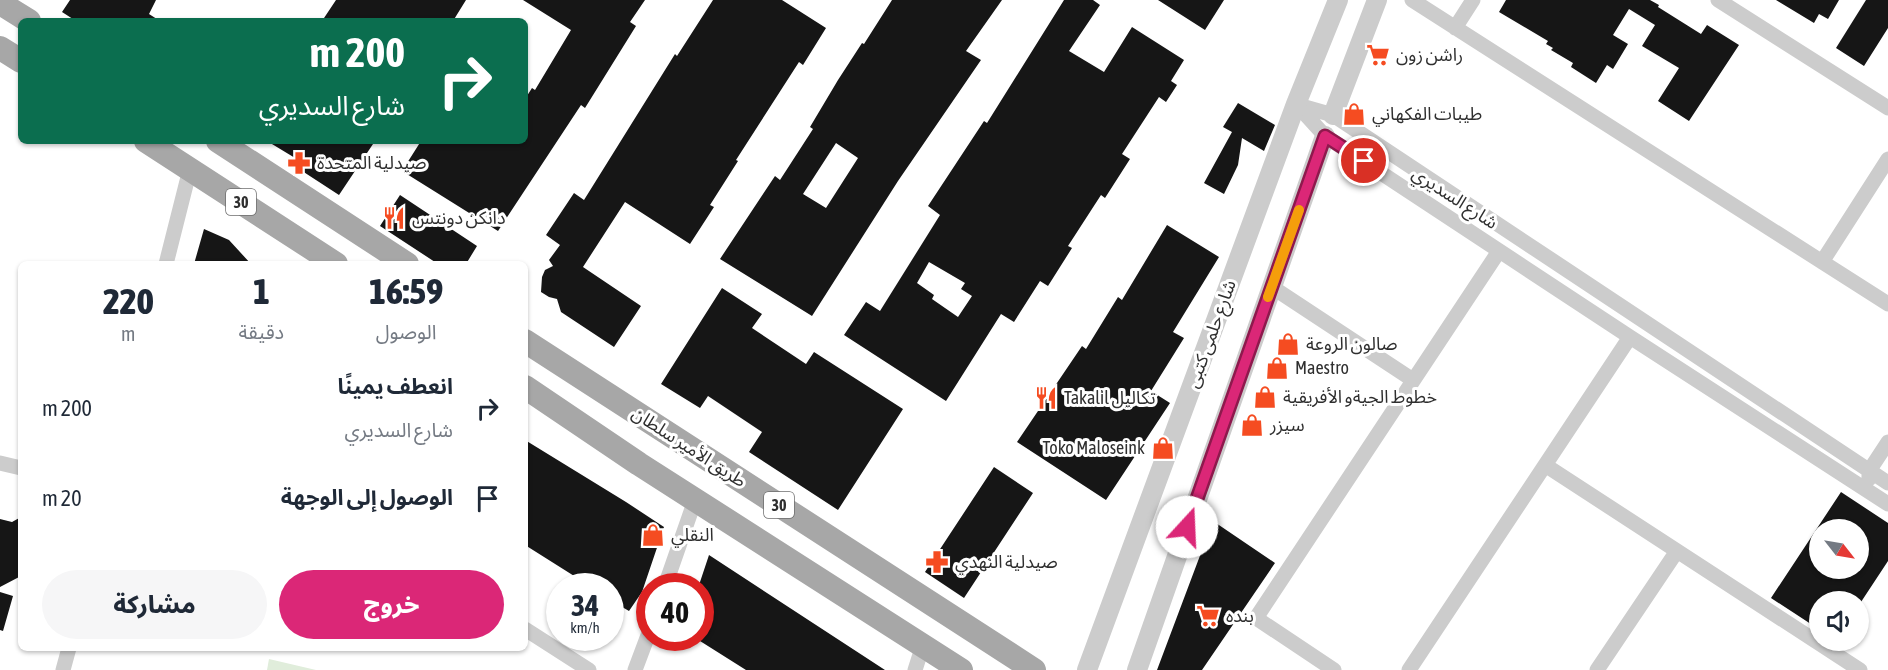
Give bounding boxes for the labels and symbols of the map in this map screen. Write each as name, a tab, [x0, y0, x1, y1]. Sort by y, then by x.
supermarket icon: راشن زون	[1365, 42, 1391, 68]
place label: راشن زون	[1396, 44, 1463, 66]
shop icon: طيبات الفكهاني	[1341, 101, 1367, 127]
place label: طيبات الفكهاني	[1372, 103, 1482, 127]
pin	[1338, 135, 1389, 186]
pharmacy icon: صيدلية المتحدة	[286, 150, 312, 176]
place label: صيدلية المتحدة	[317, 152, 427, 173]
street label: شارع السديري	[1406, 162, 1502, 236]
road number: 30	[226, 189, 256, 215]
restaurant icon: دانكن دونتس	[381, 205, 407, 231]
place label: دانكن دونتس	[412, 207, 506, 229]
street label: شارع حلمى كتبى	[1181, 277, 1244, 392]
shop icon: صالون الروعة	[1275, 331, 1301, 357]
place label: صالون الروعة	[1306, 333, 1397, 355]
shop icon: Maestro	[1264, 355, 1290, 381]
place label: Maestro	[1295, 357, 1349, 378]
shop icon: خطوط الجيةو الأفريقية	[1252, 384, 1278, 410]
restaurant icon: Takalil تكاليل	[1033, 385, 1059, 411]
place label: خطوط الجيةو الأفريقية	[1283, 386, 1437, 408]
place label: Takalil تكاليل	[1064, 387, 1156, 409]
street label: طريق الأمير سلطان	[628, 402, 750, 492]
shop icon: سيزر	[1239, 412, 1265, 438]
place label: سيزر	[1269, 414, 1305, 436]
shop icon: Toko Maloseink	[1150, 435, 1176, 461]
place label: Toko Maloseink	[1042, 437, 1145, 458]
road number: 30	[764, 492, 794, 518]
position arrow	[1155, 495, 1219, 559]
north arrow	[1809, 519, 1869, 579]
shop icon: النقلي	[640, 522, 666, 548]
place label: النقلي	[671, 524, 714, 548]
pharmacy icon: صيدلية النهدي	[924, 549, 950, 575]
place label: صيدلية النهدي	[955, 551, 1058, 575]
speed limit sign: 40	[636, 573, 714, 651]
supermarket icon: بنده	[1195, 603, 1221, 629]
place label: بنده	[1226, 605, 1254, 626]

